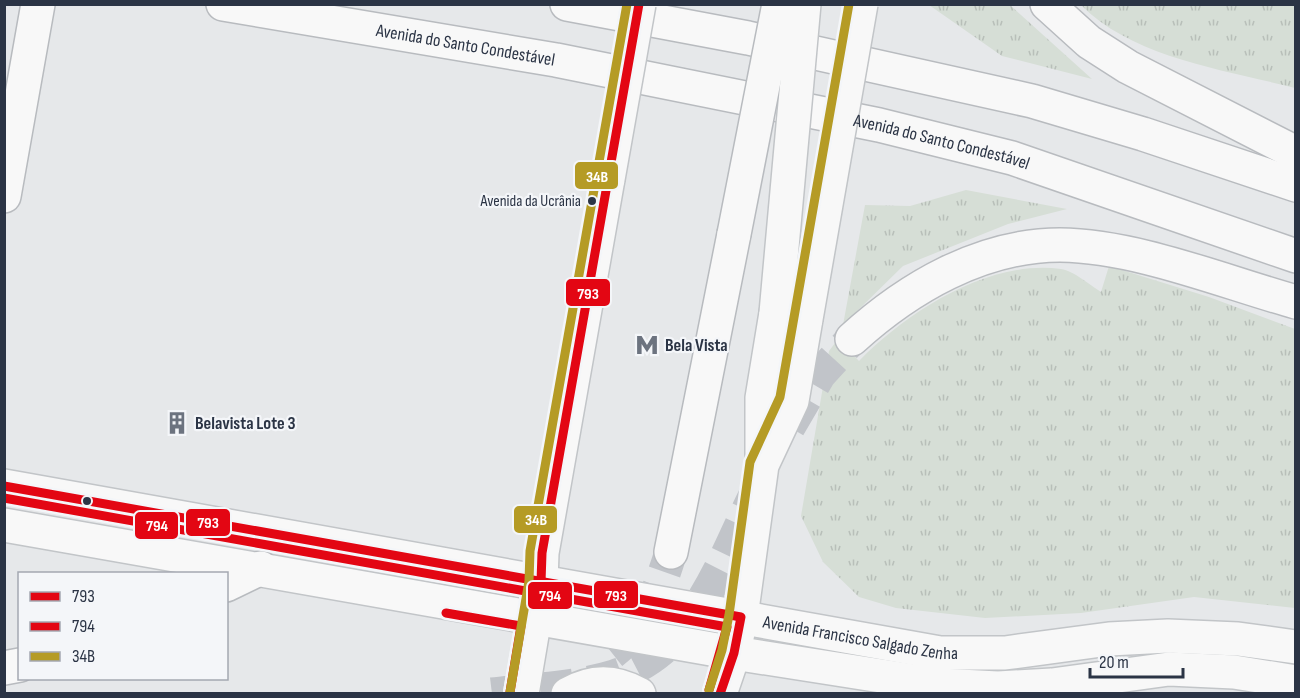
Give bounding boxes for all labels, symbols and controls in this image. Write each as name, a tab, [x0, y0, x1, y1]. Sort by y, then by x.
street label: Avenida do Santo Condestável	[374, 19, 556, 70]
street label: Avenida do Santo Condestável	[851, 109, 1033, 174]
line badge: 34B	[574, 161, 619, 190]
text: 34B	[586, 168, 609, 187]
place label: Avenida da Ucrânia	[480, 192, 581, 211]
marker: Avenida da Ucrânia	[586, 195, 598, 207]
line badge: 793	[565, 278, 611, 307]
text: 793	[577, 285, 599, 304]
metro station icon: Bela Vista	[634, 332, 660, 358]
place label: Bela Vista	[665, 335, 728, 356]
building icon: Belavista Lote 3	[164, 410, 190, 436]
place label: Belavista Lote 3	[195, 413, 296, 434]
unlabelled marker	[81, 495, 93, 507]
line badge: 34B	[513, 505, 558, 534]
line badge: 793	[185, 508, 231, 537]
line badge: 794	[134, 511, 179, 540]
text: 34B	[525, 511, 548, 530]
text: 793	[197, 514, 219, 533]
text: 794	[146, 517, 169, 536]
legend	[18, 572, 228, 680]
line badge: 793	[593, 580, 639, 609]
line badge: 794	[527, 581, 573, 610]
text: 793	[72, 586, 95, 607]
text: 794	[539, 587, 562, 606]
text: 793	[605, 587, 627, 606]
street label: Avenida Francisco Salgado Zenha	[760, 611, 958, 664]
text: 794	[72, 616, 95, 637]
scale bar	[1090, 641, 1183, 679]
text: 34B	[72, 646, 95, 667]
text: 20 m	[1099, 652, 1129, 673]

